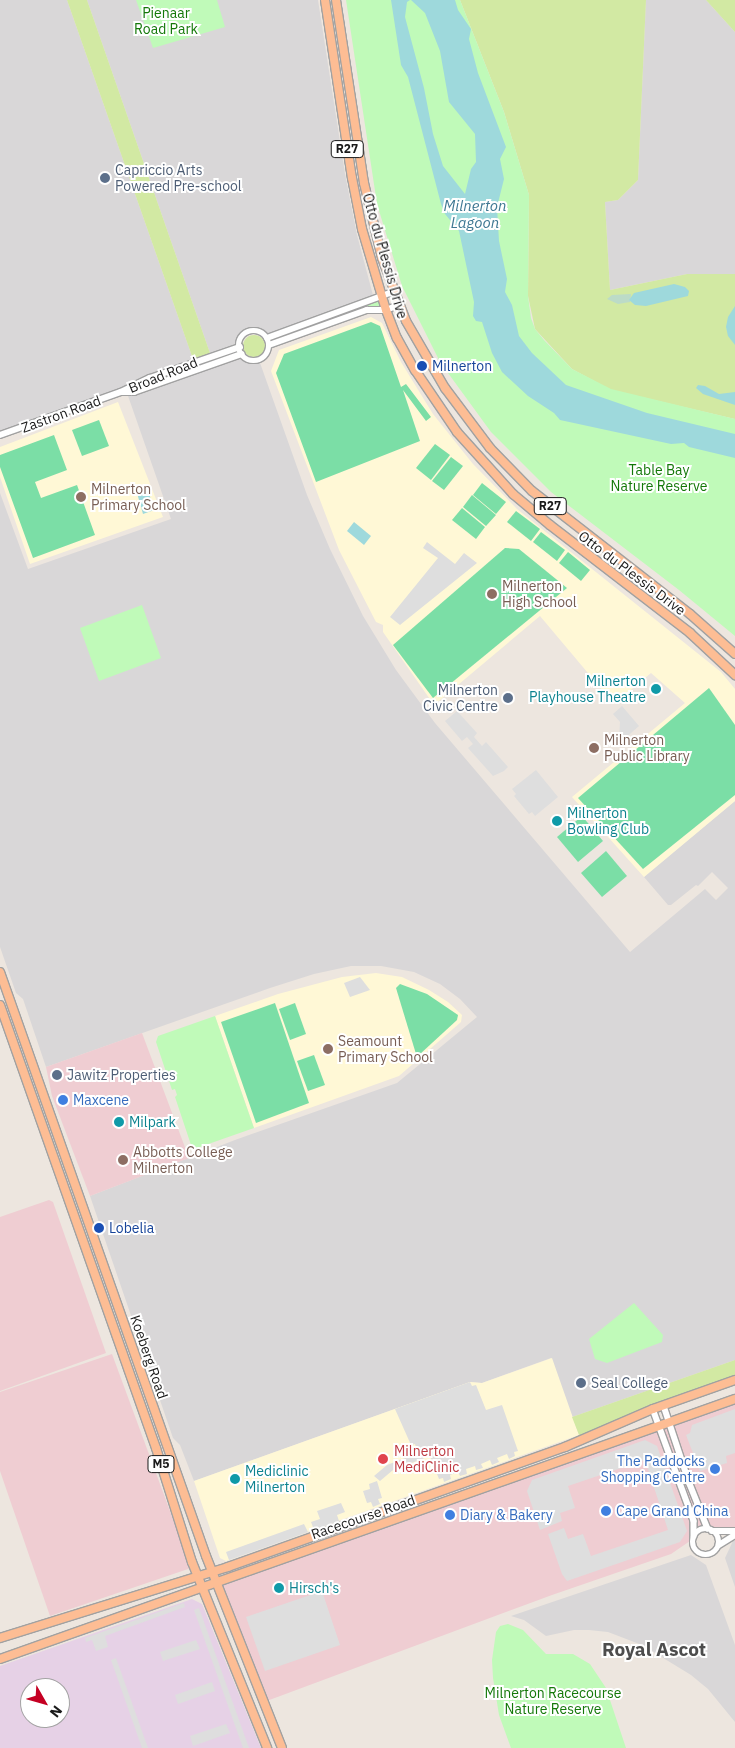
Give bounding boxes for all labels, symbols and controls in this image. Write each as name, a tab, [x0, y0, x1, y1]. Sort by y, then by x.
park label: Pienaar Road Park	[134, 5, 198, 38]
road number: R27	[331, 140, 363, 158]
place label: Capriccio Arts Powered Pre-school	[115, 162, 242, 194]
marker: Capriccio Arts Powered Pre-school	[99, 172, 111, 184]
street label: Otto du Plessis Drive	[359, 191, 411, 321]
water label: Milnerton Lagoon	[444, 196, 506, 231]
street label: Broad Road	[126, 354, 200, 396]
place label: Milnerton	[432, 358, 492, 374]
marker: Milnerton	[416, 360, 428, 372]
street label: Zastron Road	[19, 392, 103, 436]
park label: Table Bay Nature Reserve	[611, 462, 707, 494]
place label: Milnerton Primary School	[91, 481, 186, 514]
marker: Milnerton Primary School	[75, 491, 87, 503]
road number: R27	[534, 496, 566, 516]
street label: Otto du Plessis Drive	[575, 527, 689, 619]
place label: Milnerton High School	[502, 578, 577, 610]
marker: Milnerton High School	[486, 588, 498, 600]
place label: Milnerton Playhouse Theatre	[529, 673, 646, 706]
place label: Milnerton Civic Centre	[423, 682, 498, 714]
marker: Milnerton Playhouse Theatre	[650, 683, 662, 695]
marker: Milnerton Civic Centre	[502, 692, 514, 704]
place label: Milnerton Public Library	[604, 732, 690, 764]
marker: Milnerton Public Library	[588, 742, 600, 754]
place label: Milnerton Bowling Club	[567, 805, 649, 838]
marker: Milnerton Bowling Club	[551, 815, 563, 827]
place label: Seamount Primary School	[338, 1033, 433, 1066]
marker: Seamount Primary School	[322, 1043, 334, 1055]
place label: Jawitz Properties	[67, 1067, 176, 1083]
marker: Jawitz Properties	[51, 1069, 63, 1081]
place label: Maxcene	[73, 1092, 129, 1108]
marker: Maxcene	[57, 1094, 69, 1106]
place label: Milpark	[129, 1114, 176, 1130]
marker: Milpark	[113, 1116, 125, 1128]
place label: Abbotts College Milnerton	[133, 1144, 233, 1176]
marker: Abbotts College Milnerton	[117, 1154, 129, 1166]
place label: Lobelia	[109, 1220, 154, 1236]
marker: Lobelia	[93, 1222, 105, 1234]
street label: Koeberg Road	[127, 1313, 171, 1401]
place label: Seal College	[591, 1375, 668, 1391]
marker: Seal College	[575, 1377, 587, 1389]
place label: Milnerton MediClinic	[394, 1443, 459, 1475]
marker: Milnerton MediClinic	[376, 1452, 390, 1466]
place label: The Paddocks Shopping Centre	[601, 1453, 705, 1485]
road number: M5	[147, 1455, 175, 1474]
place label: Mediclinic Milnerton	[245, 1463, 309, 1495]
marker: The Paddocks Shopping Centre	[709, 1463, 721, 1475]
marker: Mediclinic Milnerton	[229, 1473, 241, 1485]
street label: Racecourse Road	[309, 1491, 417, 1543]
place label: Cape Grand China	[616, 1503, 729, 1519]
marker: Cape Grand China	[600, 1505, 612, 1517]
place label: Diary & Bakery	[460, 1507, 553, 1523]
marker: Diary & Bakery	[444, 1509, 456, 1521]
place label: Hirsch's	[289, 1580, 339, 1596]
marker: Hirsch's	[273, 1582, 285, 1594]
district label: Royal Ascot	[602, 1639, 706, 1661]
north arrow	[20, 1678, 70, 1728]
park label: Milnerton Racecourse Nature Reserve	[485, 1685, 621, 1718]
text: N	[46, 1702, 66, 1721]

